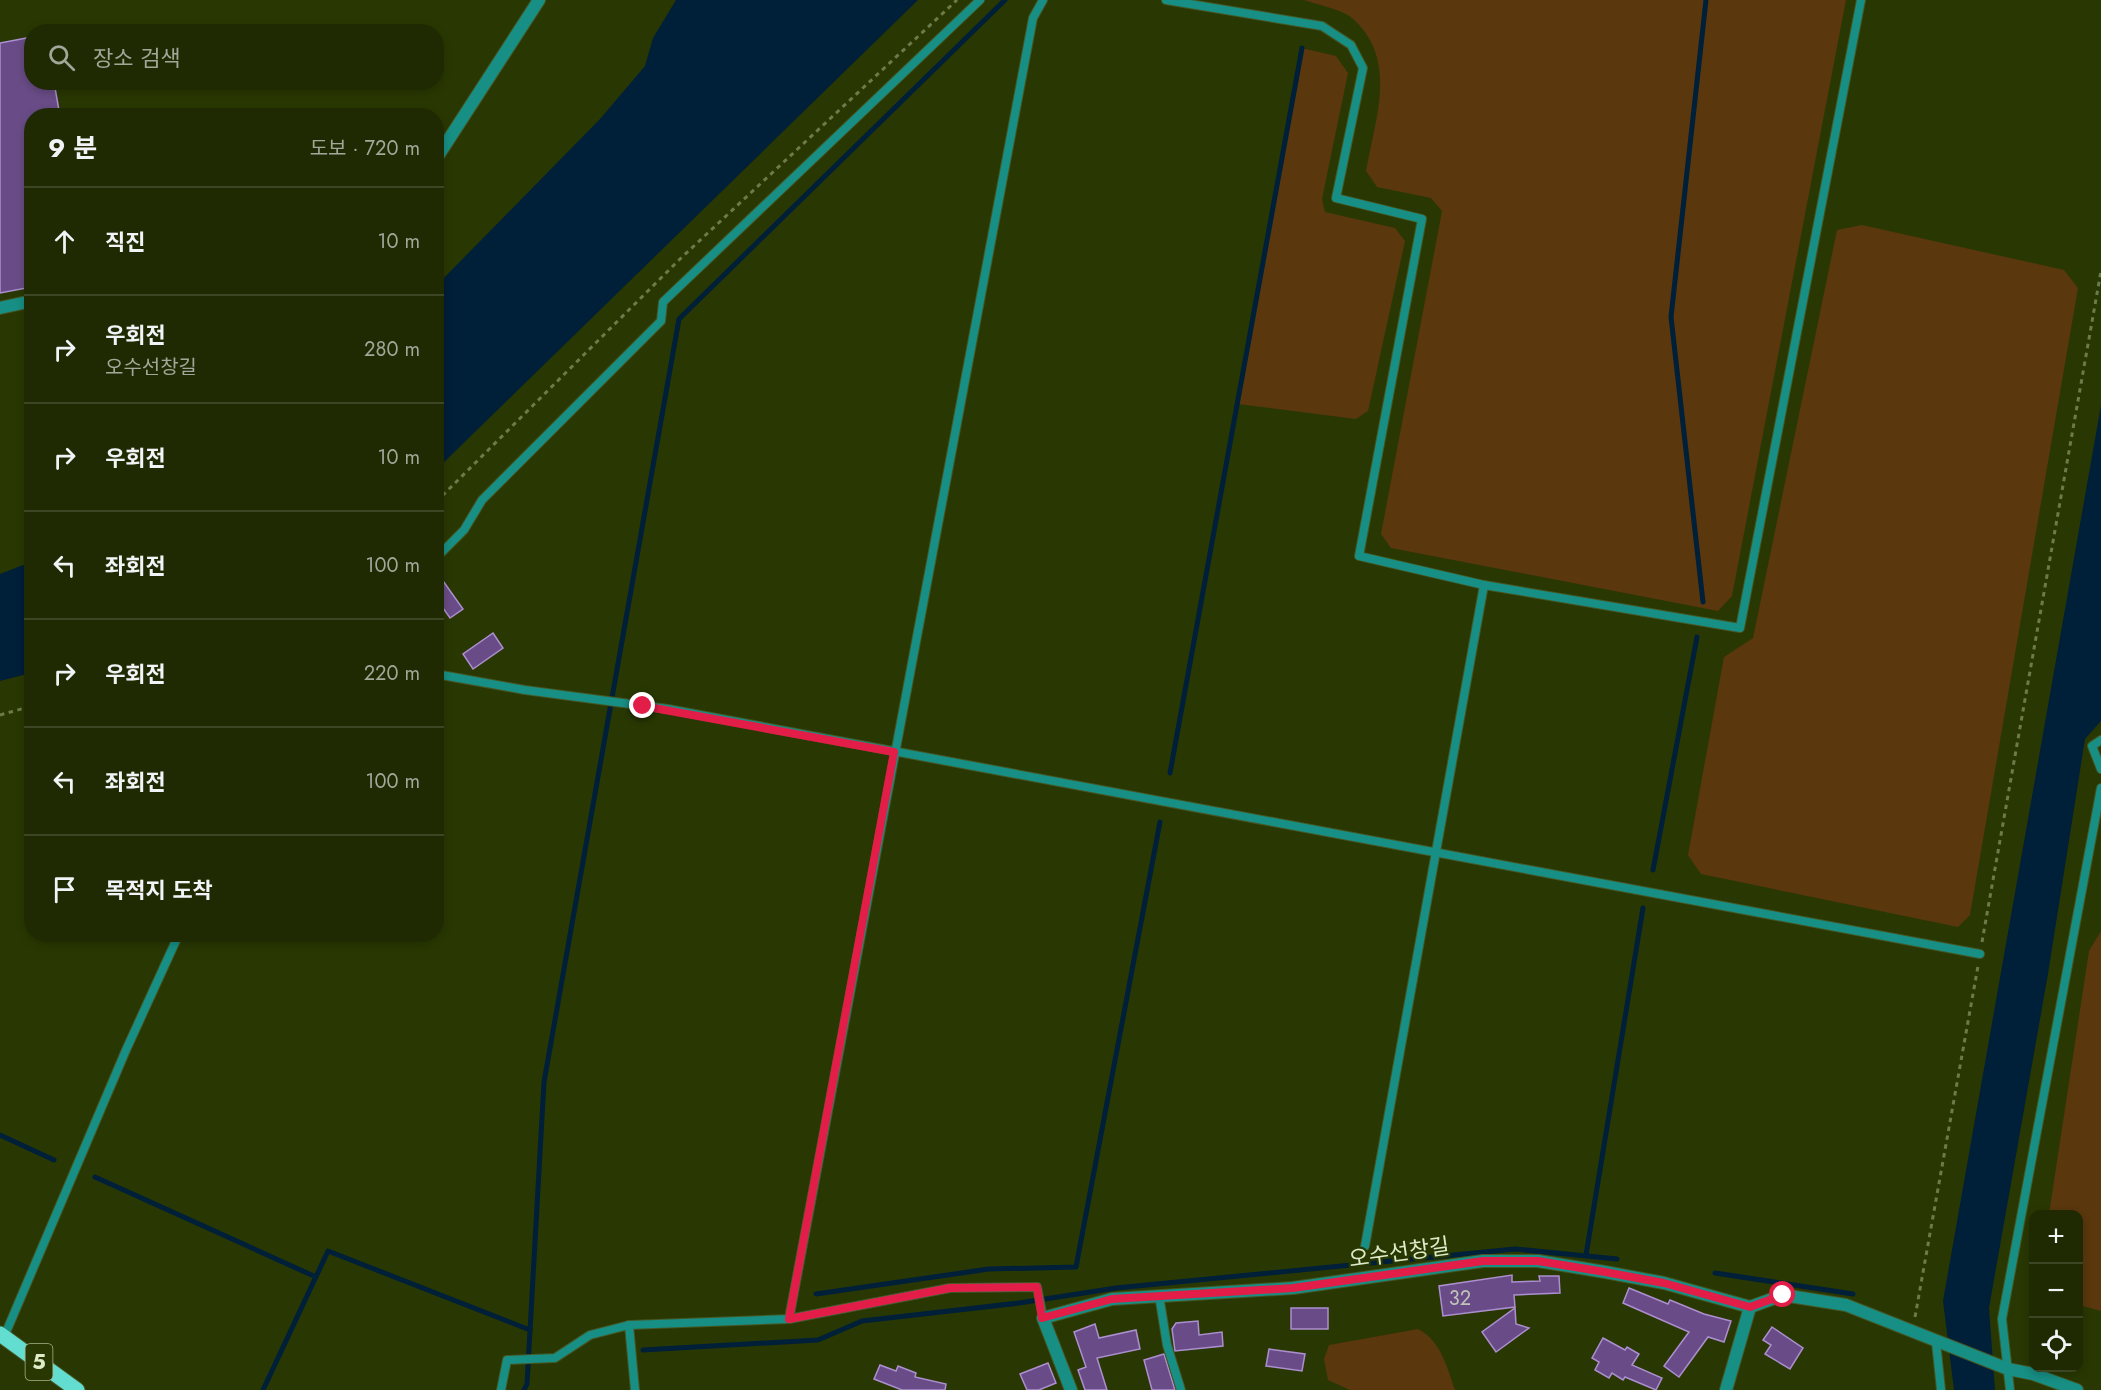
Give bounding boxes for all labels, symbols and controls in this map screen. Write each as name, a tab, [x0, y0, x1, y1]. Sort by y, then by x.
search box	[24, 24, 444, 90]
icon: search	[45, 41, 78, 74]
text: 장소 검색	[93, 42, 181, 74]
text: 9 분	[48, 129, 97, 167]
text: 도보 · 720 m	[310, 134, 420, 163]
icon: ahead	[48, 225, 81, 258]
text: 직진	[105, 226, 145, 258]
text: 10 m	[377, 227, 420, 256]
text: 우회전	[105, 319, 166, 351]
icon: right	[48, 333, 81, 366]
text: 280 m	[364, 335, 420, 364]
text: 오수선창길	[105, 353, 197, 382]
icon: right	[48, 441, 81, 474]
text: 우회전	[105, 442, 166, 474]
text: 10 m	[377, 443, 420, 472]
icon: left	[48, 549, 81, 582]
text: 좌회전	[105, 550, 166, 582]
text: 100 m	[365, 551, 420, 580]
icon: right	[48, 657, 81, 690]
text: 우회전	[105, 658, 166, 690]
text: 220 m	[364, 659, 420, 688]
route end	[629, 692, 655, 718]
icon: left	[48, 765, 81, 798]
text: 좌회전	[105, 766, 166, 798]
text: 100 m	[365, 767, 420, 796]
icon: arrive	[48, 873, 81, 906]
text: 목적지 도착	[105, 874, 213, 906]
map controls	[2029, 1210, 2083, 1372]
button: +	[2029, 1210, 2083, 1264]
street label: 오수선창길	[1347, 1229, 1451, 1275]
button: −	[2029, 1264, 2083, 1318]
route start	[1769, 1281, 1795, 1307]
house number: 32	[1449, 1284, 1471, 1313]
button: locate	[2029, 1318, 2083, 1372]
road number: 5	[26, 1344, 52, 1380]

